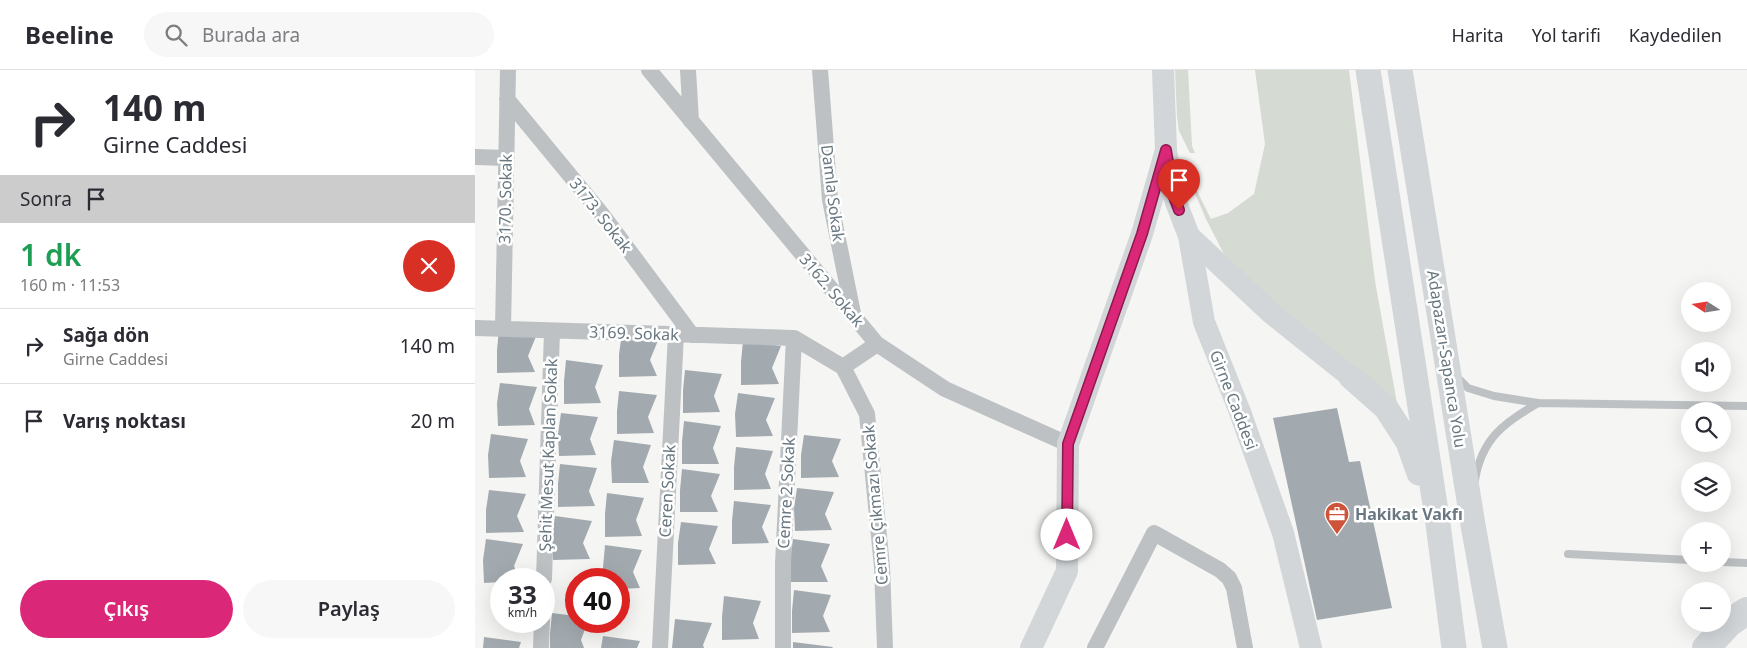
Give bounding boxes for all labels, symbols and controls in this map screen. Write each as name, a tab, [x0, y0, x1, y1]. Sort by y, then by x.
search box	[144, 12, 494, 57]
text: Beeline	[25, 18, 114, 51]
icon: search	[162, 21, 190, 49]
text: Burada ara	[202, 22, 300, 48]
text: Harita	[1452, 23, 1504, 47]
text: Yol tarifi	[1532, 23, 1601, 47]
text: Kaydedilen	[1629, 23, 1722, 47]
text: 140 m	[103, 84, 206, 131]
icon: right	[20, 90, 85, 155]
text: Girne Caddesi	[103, 129, 247, 159]
street label: Damla Sokak	[816, 143, 850, 243]
street label: 3170. Sokak	[493, 154, 517, 244]
pin	[1158, 159, 1200, 210]
icon: arrive	[1165, 166, 1193, 194]
street label: 3173. Sokak	[565, 173, 638, 257]
icon: arrive	[82, 185, 110, 213]
text: Sonra	[20, 186, 72, 212]
text: 1 dk	[20, 234, 81, 275]
button: close	[403, 240, 455, 292]
street label: 3162. Sokak	[795, 249, 870, 332]
street label: Adapazarı-Sapanca Yolu	[1422, 269, 1472, 449]
text: 160 m · 11:53	[20, 274, 120, 296]
north arrow	[1681, 282, 1731, 332]
map controls	[1681, 282, 1731, 632]
street label: 3169. Sokak	[589, 320, 680, 346]
text: Sağa dön	[63, 322, 149, 348]
icon: right	[20, 332, 48, 360]
text: 140 m	[400, 333, 455, 359]
button: sound	[1681, 342, 1731, 392]
street label: Girne Caddesi	[1205, 347, 1263, 453]
text: Girne Caddesi	[63, 348, 168, 370]
street label: Şehit Mesut Kaplan Sokak	[534, 358, 562, 552]
button: search	[1681, 402, 1731, 452]
icon: arrive	[20, 407, 48, 435]
text: Varış noktası	[63, 408, 186, 434]
text: 20 m	[411, 408, 455, 434]
street label: Cemre Çıkmazı Sokak	[857, 424, 893, 586]
street label: Cemre 2 Sokak	[772, 436, 800, 549]
street label: Ceren Sokak	[654, 444, 680, 538]
button: layers	[1681, 462, 1731, 512]
office icon: Hakikat Vakfı	[1324, 501, 1350, 535]
place label: Hakikat Vakfı	[1355, 503, 1463, 525]
position arrow	[1040, 508, 1092, 560]
button: +	[1681, 522, 1731, 572]
speed limit sign: 40	[565, 568, 630, 633]
text: 33	[508, 577, 537, 611]
button: Çıkış	[20, 580, 233, 638]
button: Paylaş	[243, 580, 455, 638]
button: −	[1681, 582, 1731, 632]
text: km/h	[508, 604, 537, 621]

